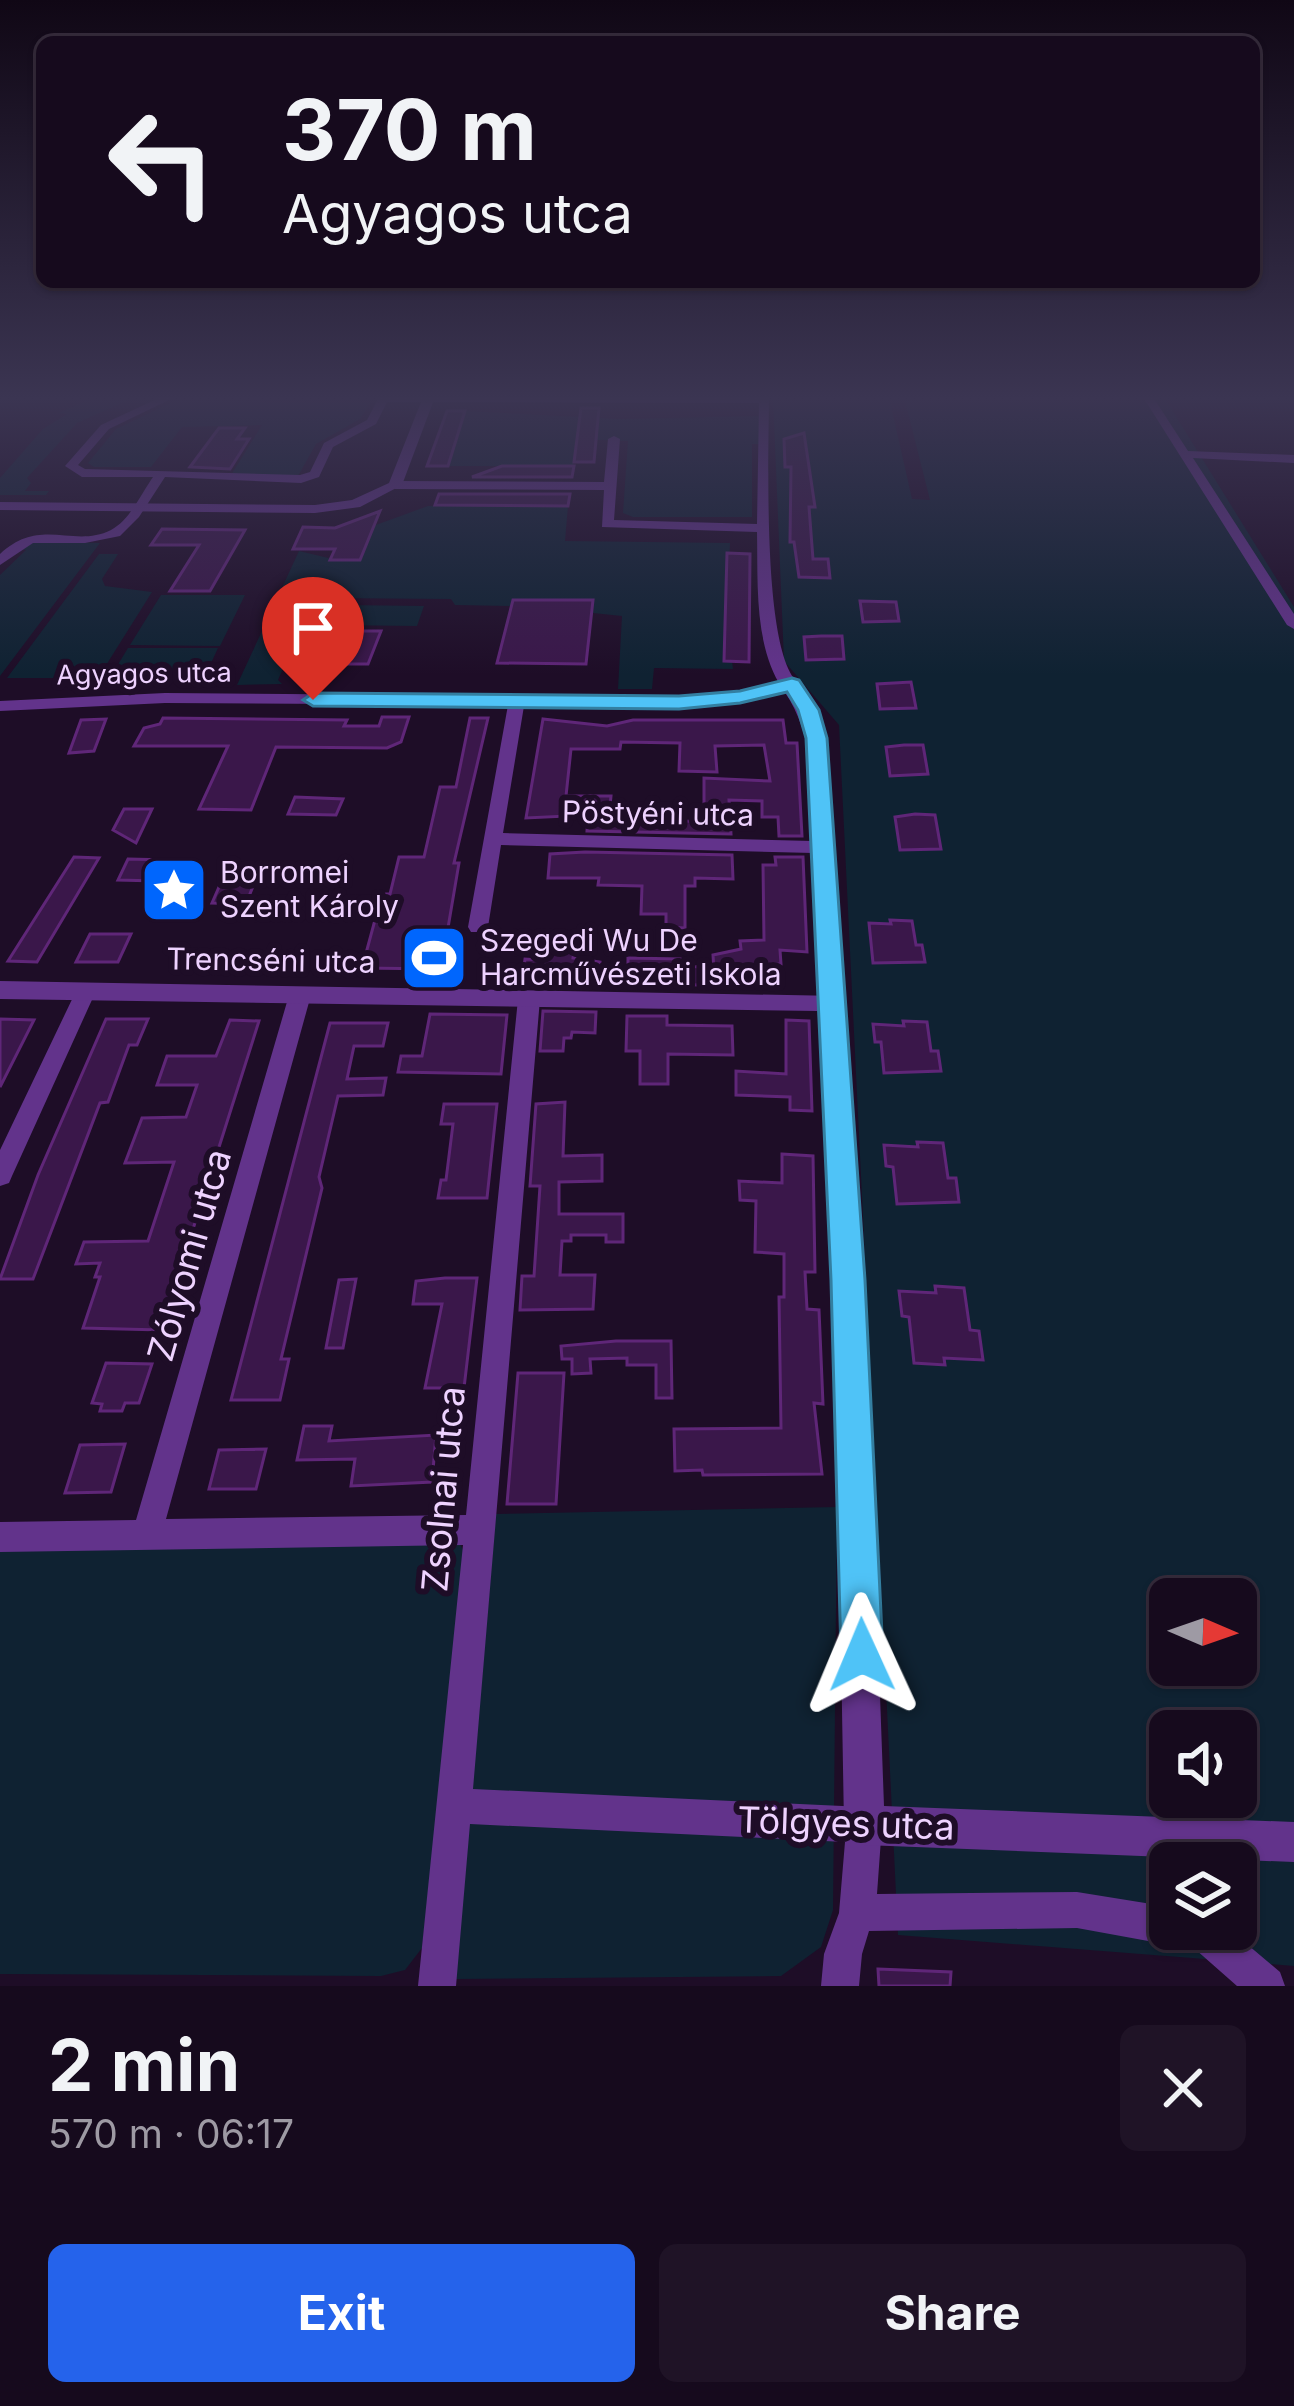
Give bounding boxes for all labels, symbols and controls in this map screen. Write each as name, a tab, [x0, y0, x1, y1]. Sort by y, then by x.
text: 370 m	[282, 79, 537, 180]
icon: left	[84, 84, 240, 240]
text: Agyagos utca	[282, 181, 633, 246]
pin	[262, 577, 364, 700]
icon: arrive	[280, 595, 346, 661]
street label: Agyagos utca	[56, 655, 232, 692]
street label: Pöstyéni utca	[562, 793, 754, 833]
place label: Borromei Szent Károly	[220, 854, 399, 924]
place icon: Borromei Szent Károly	[139, 855, 209, 925]
place label: Szegedi Wu De Harcművészeti Iskola	[480, 922, 782, 992]
sports icon: Szegedi Wu De Harcművészeti Iskola	[399, 923, 469, 993]
street label: Trencséni utca	[166, 940, 376, 980]
street label: Zólyomi utca	[138, 1144, 240, 1366]
street label: Zsolnai utca	[412, 1384, 474, 1594]
north arrow	[1149, 1578, 1257, 1686]
map controls	[1149, 1578, 1257, 1950]
position arrow	[799, 1592, 925, 1718]
button: sound	[1149, 1710, 1257, 1818]
street label: Tölgyes utca	[737, 1797, 955, 1849]
button: layers	[1149, 1842, 1257, 1950]
text: 2 min	[48, 2021, 240, 2108]
button: close	[1120, 2025, 1246, 2151]
text: 570 m · 06:17	[48, 2110, 294, 2157]
button: Exit	[48, 2244, 635, 2382]
button: Share	[659, 2244, 1246, 2382]

